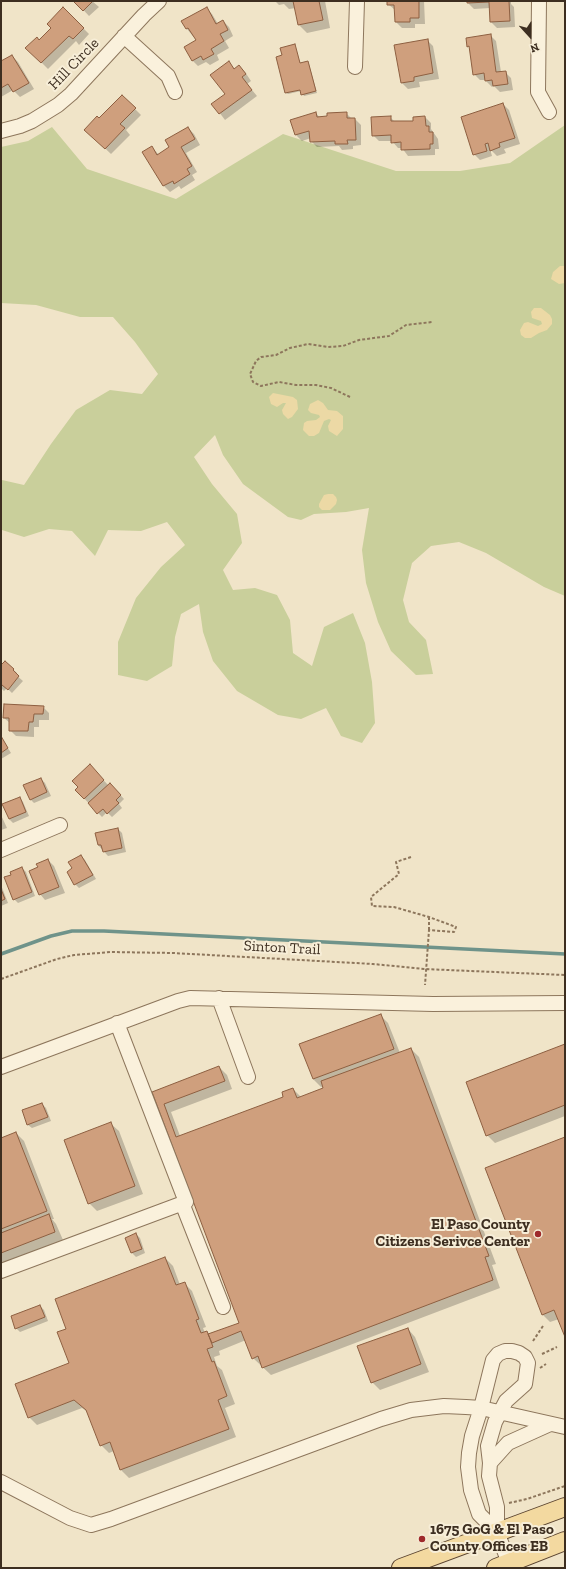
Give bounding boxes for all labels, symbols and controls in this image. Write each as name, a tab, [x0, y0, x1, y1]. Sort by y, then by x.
north arrow	[510, 16, 550, 56]
street label: Hill Circle	[45, 34, 103, 94]
text: N	[528, 40, 541, 55]
street label: Sinton Trail	[243, 937, 321, 959]
place label: El Paso County Citizens Serivce Center	[376, 1216, 530, 1251]
marker: El Paso County Citizens Serivce Center	[533, 1229, 543, 1239]
place label: 1675 GoG & El Paso County Offices EB	[430, 1521, 554, 1556]
marker: 1675 GoG & El Paso County Offices EB	[417, 1534, 427, 1544]

